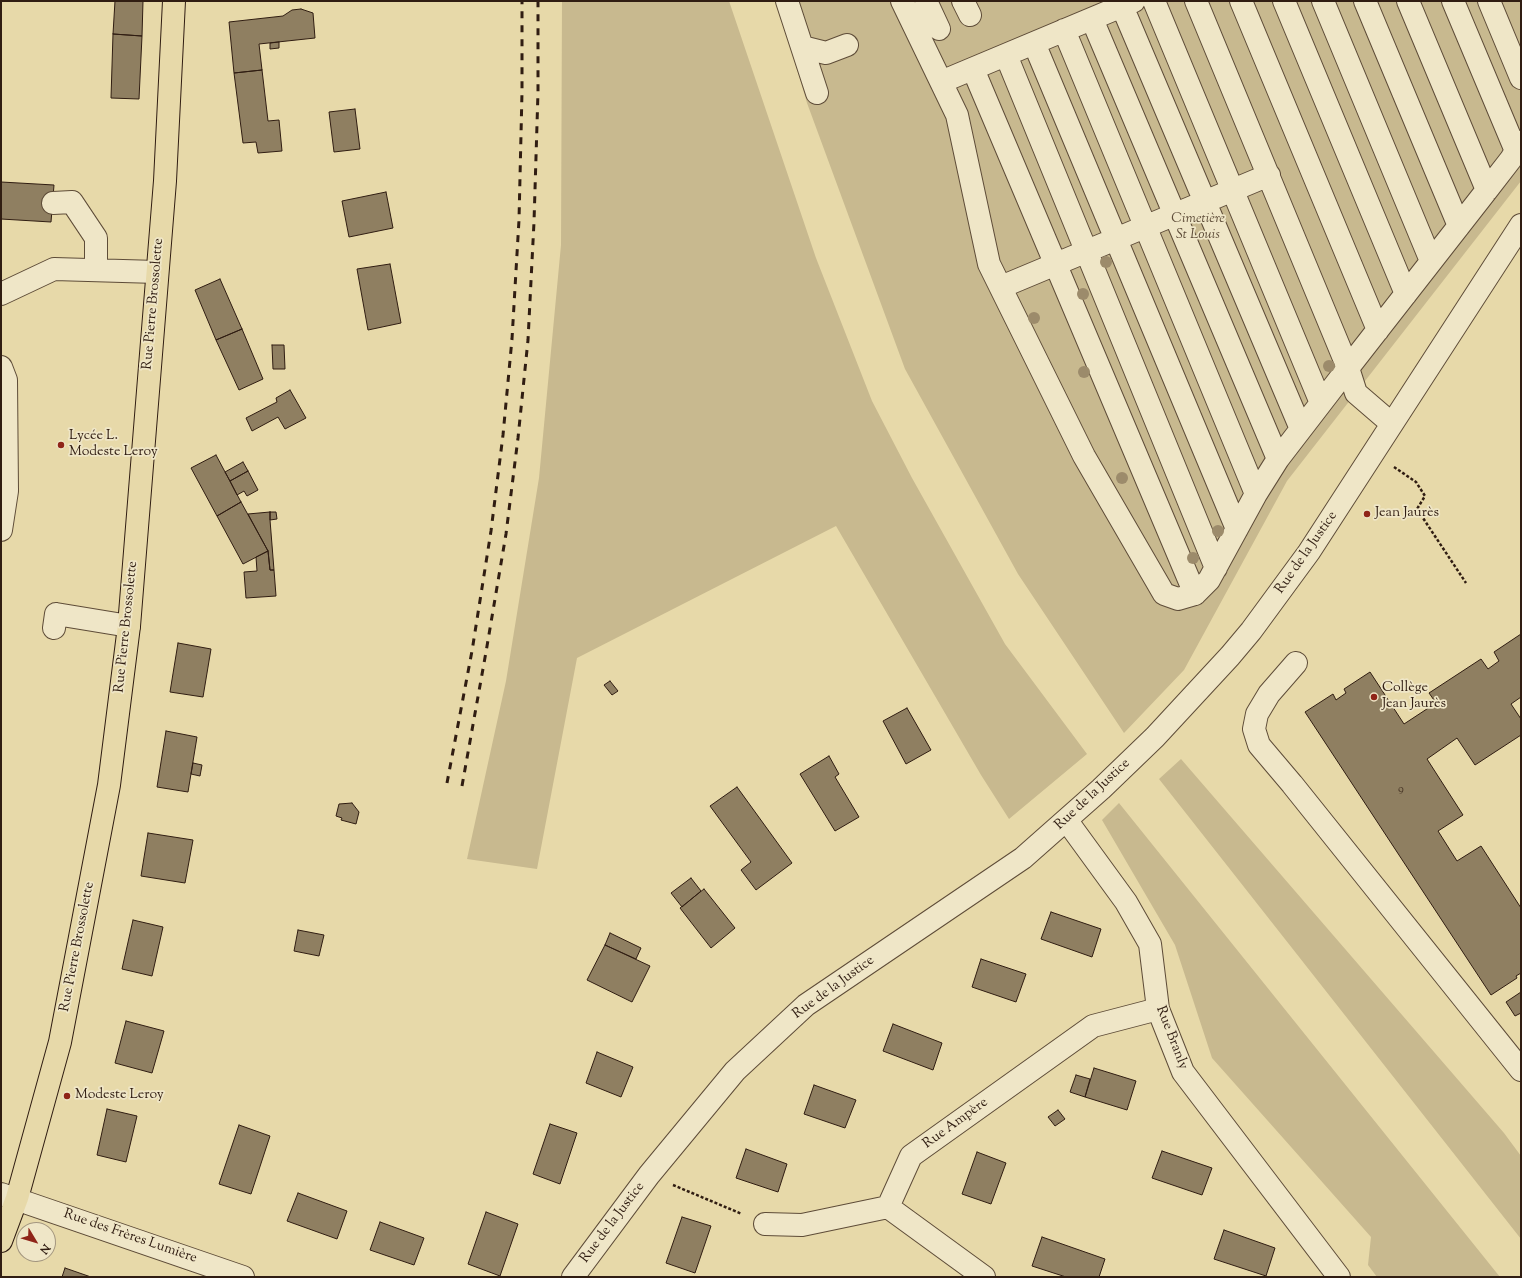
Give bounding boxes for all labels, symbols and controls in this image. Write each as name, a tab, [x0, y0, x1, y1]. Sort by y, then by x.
park label: Cimetière St Louis	[1171, 212, 1225, 244]
street label: Rue Pierre Brossolette	[140, 238, 168, 370]
place label: Lycée L. Modeste Leroy	[69, 429, 158, 462]
marker: Lycée L. Modeste Leroy	[56, 440, 66, 450]
place label: Jean Jaurès	[1375, 506, 1439, 522]
street label: Rue de la Justice	[1272, 508, 1342, 598]
marker: Jean Jaurès	[1362, 509, 1372, 519]
street label: Rue Pierre Brossolette	[112, 560, 142, 694]
place label: Collège Jean Jaurès	[1382, 681, 1446, 714]
marker: Collège Jean Jaurès	[1369, 692, 1379, 702]
street label: Rue de la Justice	[1052, 756, 1134, 834]
house number: 9	[1398, 783, 1404, 797]
street label: Rue Pierre Brossolette	[57, 881, 99, 1013]
street label: Rue de la Justice	[790, 953, 878, 1023]
street label: Rue Branly	[1151, 1004, 1191, 1072]
place label: Modeste Leroy	[75, 1088, 164, 1104]
marker: Modeste Leroy	[62, 1091, 72, 1101]
street label: Rue Ampère	[920, 1095, 992, 1153]
street label: Rue de la Justice	[577, 1179, 649, 1267]
street label: Rue des Frères Lumière	[61, 1206, 199, 1268]
north arrow	[16, 1222, 56, 1262]
text: N	[36, 1240, 54, 1257]

